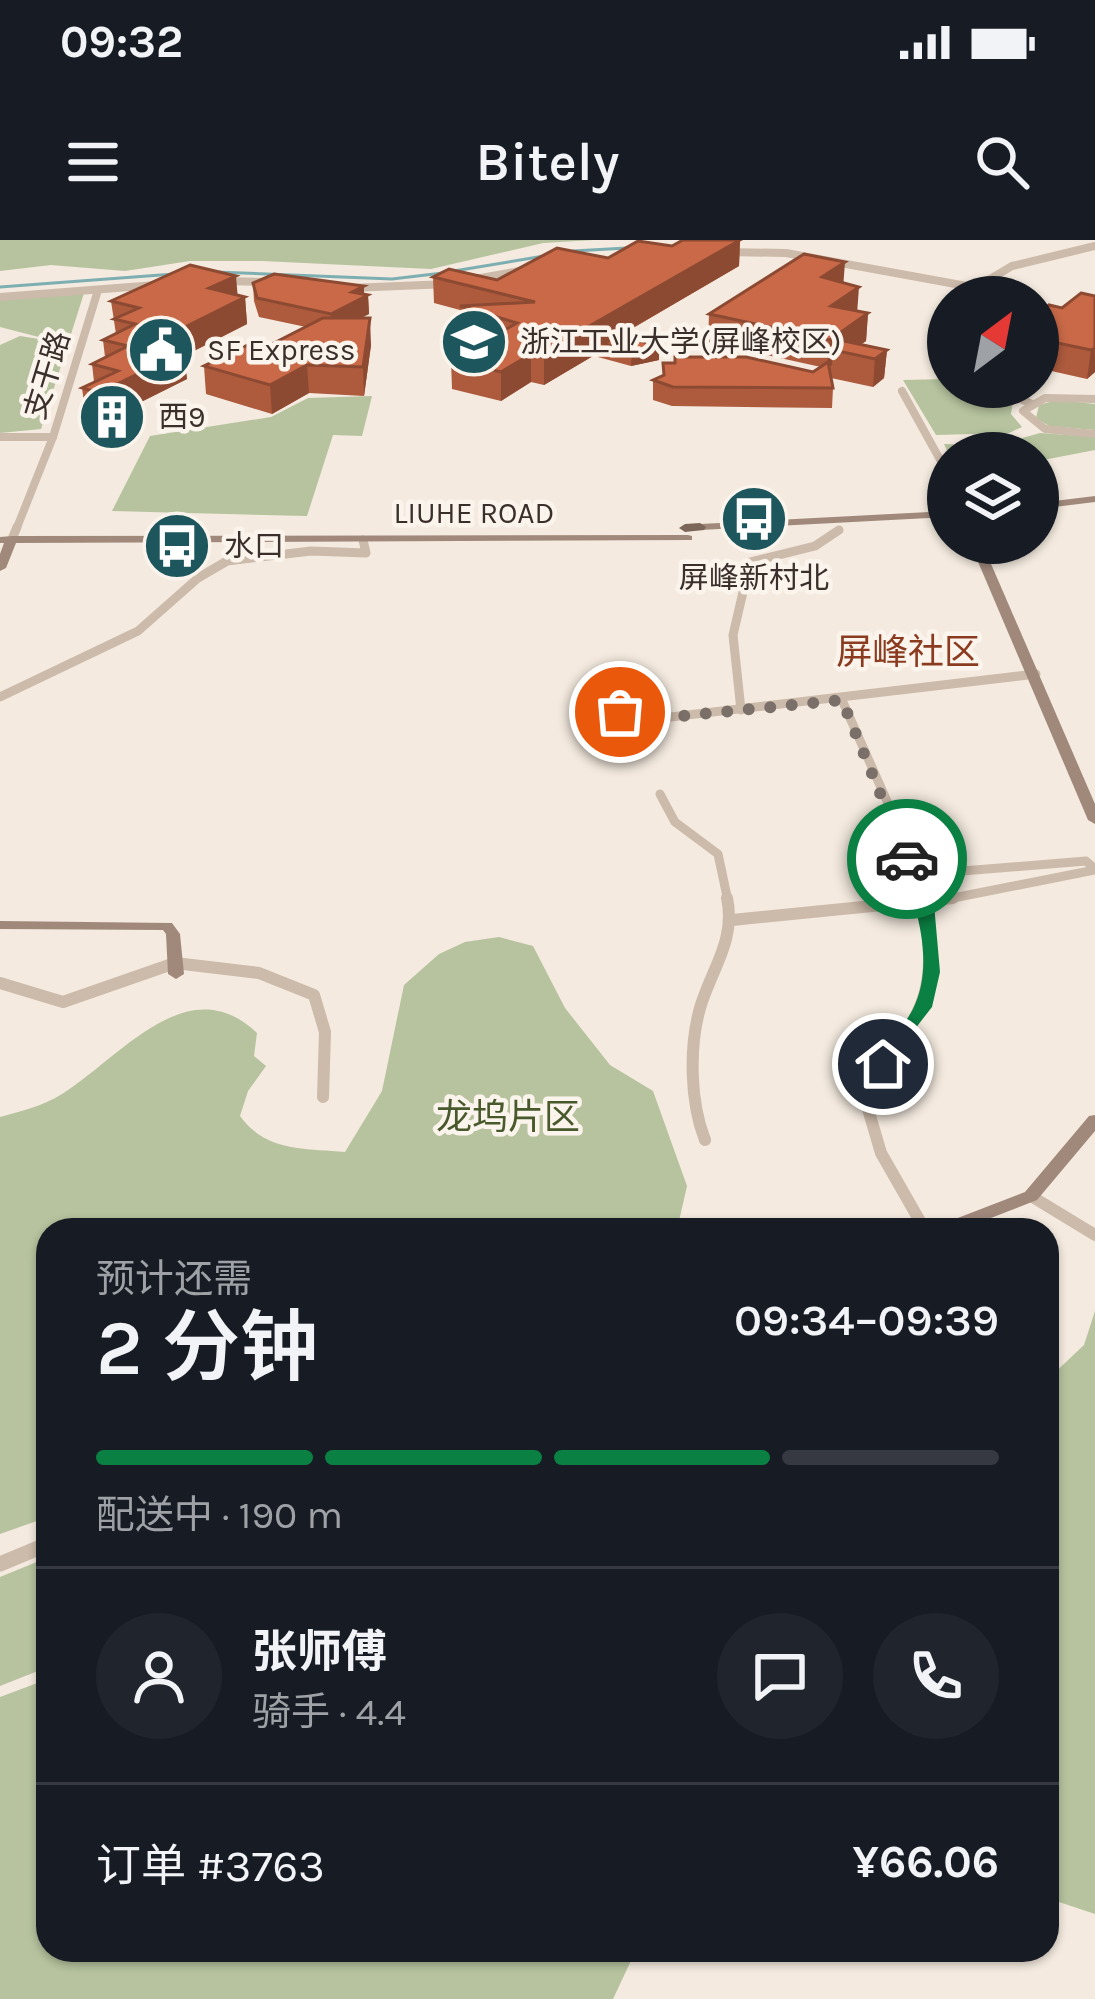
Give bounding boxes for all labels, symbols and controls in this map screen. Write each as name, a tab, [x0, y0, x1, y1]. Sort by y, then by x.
text: 09:32	[60, 16, 183, 68]
icon: menu	[60, 129, 126, 195]
icon: search	[969, 129, 1035, 195]
text: Bitely	[476, 130, 619, 194]
north arrow	[927, 276, 1059, 408]
map controls	[927, 276, 1059, 564]
school or university icon: 浙江工业大学(屏峰校区)	[439, 307, 509, 377]
public building icon: SF Express	[126, 315, 196, 385]
place label: 浙江工业大学(屏峰校区)	[520, 324, 841, 360]
street label: 支干路	[17, 327, 77, 423]
place label: SF Express	[207, 332, 356, 368]
building icon: 西9	[77, 382, 147, 452]
place label: 西9	[158, 399, 205, 435]
button: layers	[927, 432, 1059, 564]
bus stop icon: 屏峰新村北	[719, 484, 789, 554]
street label: LIUHE ROAD	[394, 495, 554, 531]
bus stop icon: 水口	[142, 511, 212, 581]
place label: 水口	[224, 528, 284, 564]
place label: 屏峰新村北	[679, 560, 829, 596]
district label: 屏峰社区	[836, 631, 980, 673]
pin	[569, 661, 671, 763]
icon: bag	[587, 679, 653, 745]
courier	[847, 799, 967, 919]
icon: car	[874, 826, 940, 892]
pin	[832, 1013, 934, 1115]
icon: home	[850, 1031, 916, 1097]
park label: 龙坞片区	[436, 1096, 580, 1138]
text: 预计还需	[96, 1256, 252, 1302]
text: 09:34–09:39	[734, 1294, 999, 1346]
text: 2 分钟	[96, 1302, 318, 1394]
text: 配送中 · 190 m	[96, 1492, 343, 1538]
button: person	[96, 1613, 222, 1739]
button: chat	[717, 1613, 843, 1739]
button: phone	[873, 1613, 999, 1739]
text: 张师傅	[252, 1626, 387, 1678]
text: 骑手 · 4.4	[252, 1689, 406, 1735]
text: ¥66.06	[853, 1836, 999, 1888]
text: 订单 #3763	[96, 1840, 325, 1892]

